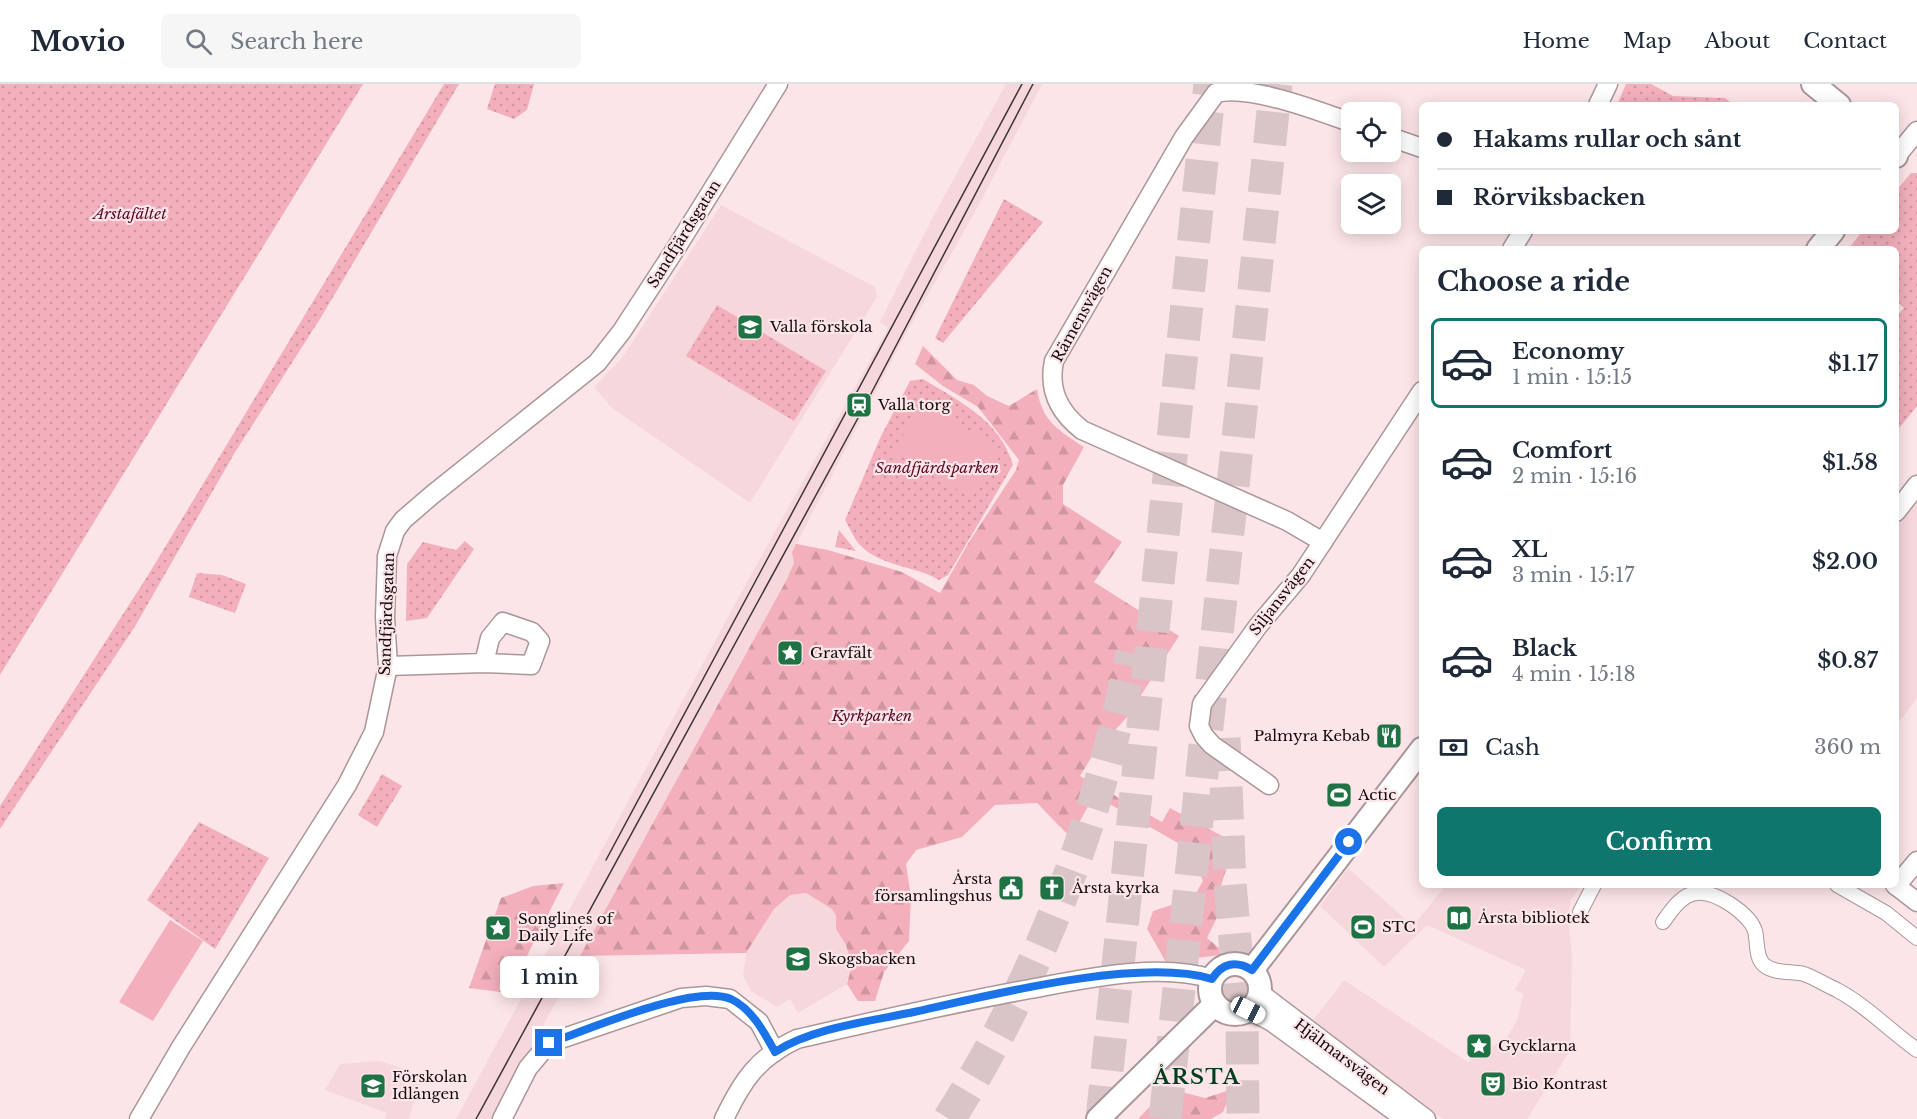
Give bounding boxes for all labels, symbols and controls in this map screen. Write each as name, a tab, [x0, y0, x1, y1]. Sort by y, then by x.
search box	[161, 14, 581, 68]
text: Movio	[30, 24, 125, 59]
icon: search	[182, 25, 215, 58]
text: Search here	[230, 28, 363, 55]
text: Home	[1523, 28, 1590, 54]
text: Map	[1623, 28, 1671, 54]
text: About	[1704, 28, 1770, 54]
text: Contact	[1803, 28, 1887, 54]
map controls	[1341, 102, 1401, 234]
button: locate	[1341, 102, 1401, 162]
text: Hakams rullar och sånt	[1473, 126, 1741, 153]
button: layers	[1341, 174, 1401, 234]
street label: Sandfjärdsgatan	[643, 176, 724, 291]
text: Rörviksbacken	[1473, 184, 1645, 211]
park label: Årstafältet	[91, 204, 167, 223]
street label: Rämensvägen	[1047, 262, 1116, 365]
text: Choose a ride	[1437, 265, 1630, 298]
school or university icon: Valla förskola	[735, 312, 765, 342]
place label: Valla förskola	[769, 317, 873, 336]
icon: car	[1440, 336, 1494, 390]
text: Economy	[1512, 338, 1624, 365]
text: $1.17	[1828, 350, 1878, 377]
text: 1 min · 15:15	[1512, 365, 1632, 389]
station icon: Valla torg	[844, 390, 874, 420]
place label: Valla torg	[877, 395, 951, 414]
icon: car	[1440, 435, 1494, 489]
text: Comfort	[1512, 437, 1612, 464]
text: $1.58	[1822, 449, 1878, 476]
park label: Sandfjärdsparken	[875, 458, 999, 477]
text: 2 min · 15:16	[1512, 464, 1637, 488]
icon: car	[1440, 534, 1494, 588]
text: XL	[1512, 536, 1547, 563]
text: $2.00	[1812, 548, 1878, 575]
street label: Sandfjärdsgatan	[375, 552, 398, 676]
street label: Siljansvägen	[1245, 553, 1318, 639]
text: 3 min · 15:17	[1512, 563, 1634, 587]
icon: car	[1440, 633, 1494, 687]
text: Black	[1512, 635, 1577, 662]
place icon: Gravfält	[775, 638, 805, 668]
place label: Gravfält	[810, 643, 873, 662]
text: $0.87	[1817, 647, 1878, 674]
text: 4 min · 15:18	[1512, 662, 1636, 686]
park label: Kyrkparken	[831, 706, 912, 725]
restaurant icon: Palmyra Kebab	[1374, 721, 1404, 751]
place label: Palmyra Kebab	[1254, 726, 1370, 745]
icon: cash	[1437, 731, 1470, 764]
text: Cash	[1485, 734, 1540, 761]
text: 360 m	[1814, 735, 1881, 759]
sports icon: Actic	[1324, 780, 1354, 810]
place label: Actic	[1357, 785, 1396, 804]
button: Confirm	[1437, 807, 1881, 876]
route start	[1335, 828, 1362, 855]
place label: Årsta församlingshus	[875, 869, 993, 905]
public building icon: Årsta församlingshus	[996, 873, 1026, 903]
church icon: Årsta kyrka	[1037, 873, 1067, 903]
place label: Årsta kyrka	[1071, 878, 1160, 897]
library icon: Årsta bibliotek	[1444, 903, 1474, 933]
place label: Årsta bibliotek	[1477, 908, 1590, 927]
place label: Songlines of Daily Life	[518, 909, 615, 945]
sports icon: STC	[1348, 912, 1378, 942]
place icon: Songlines of Daily Life	[483, 913, 513, 943]
place label: STC	[1382, 917, 1416, 936]
school or university icon: Skogsbacken	[783, 944, 813, 974]
place label: Skogsbacken	[818, 949, 916, 968]
callout: 1 min	[500, 956, 598, 998]
text: 1 min	[521, 965, 578, 989]
car	[1228, 994, 1268, 1026]
street label: Hjälmarsvägen	[1291, 1014, 1394, 1099]
route end	[535, 1029, 562, 1056]
place icon: Gycklarna	[1464, 1031, 1494, 1061]
place label: Gycklarna	[1498, 1036, 1577, 1055]
district label: ÅRSTA	[1152, 1064, 1241, 1090]
place label: Förskolan Idlången	[392, 1067, 467, 1103]
theatre icon: Bio Kontrast	[1478, 1069, 1508, 1099]
school or university icon: Förskolan Idlången	[358, 1071, 388, 1101]
place label: Bio Kontrast	[1512, 1074, 1608, 1093]

